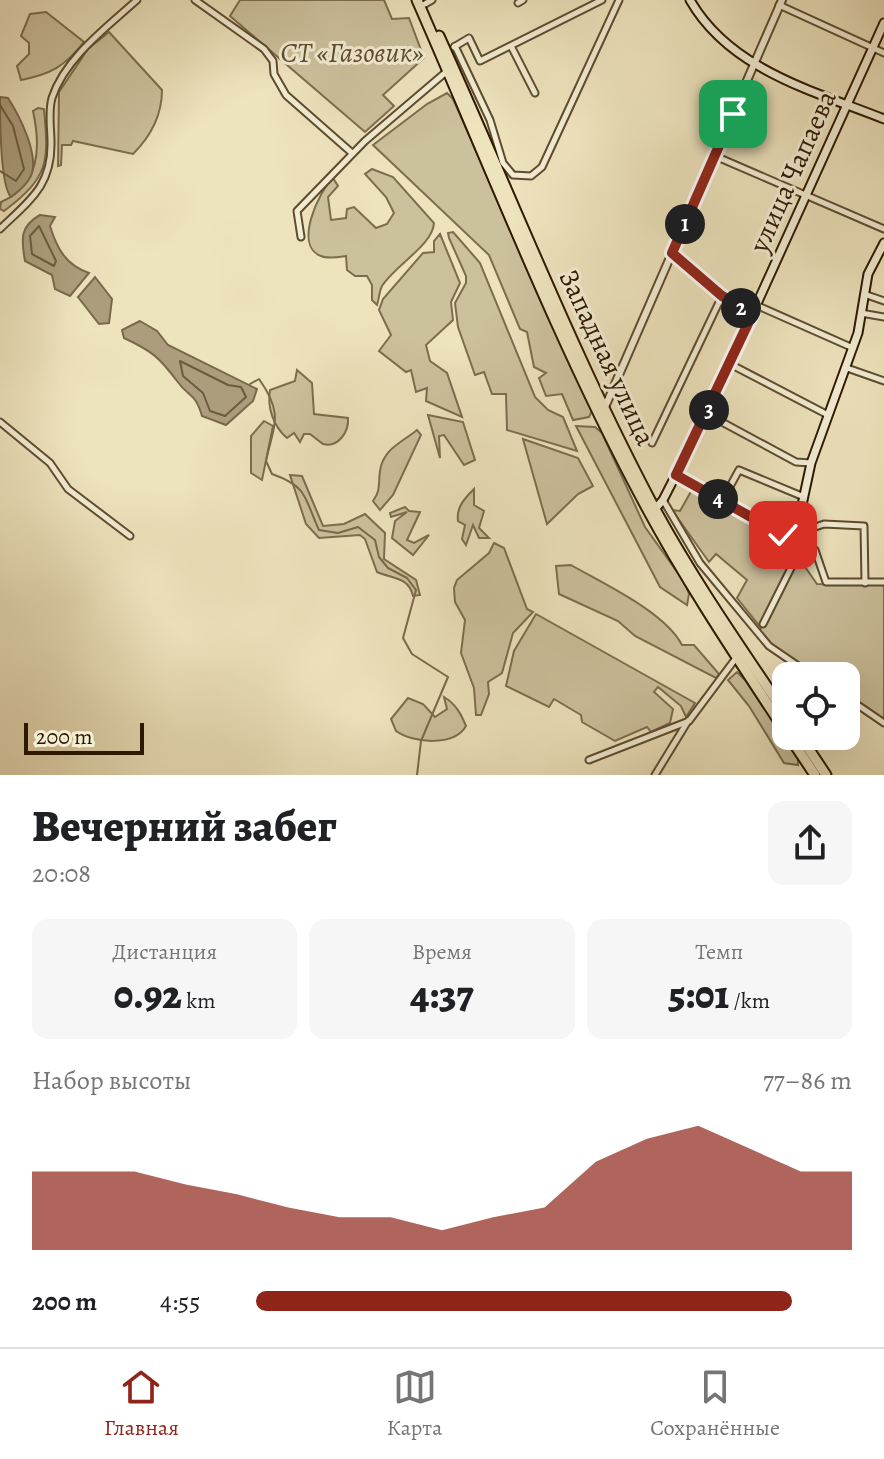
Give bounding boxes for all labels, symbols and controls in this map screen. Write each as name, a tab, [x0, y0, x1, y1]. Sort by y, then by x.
park label: СТ «Газовик»	[280, 34, 424, 72]
pin	[699, 80, 767, 148]
street label: улица Чапаева	[740, 84, 846, 259]
icon: arrive	[711, 92, 755, 136]
pin: 1	[665, 204, 705, 244]
text: 1	[681, 209, 689, 239]
street label: Западная улица	[550, 263, 665, 452]
pin: 2	[721, 288, 761, 328]
text: 2	[736, 293, 746, 323]
pin: 3	[689, 390, 729, 430]
text: 3	[704, 395, 714, 425]
pin: 4	[698, 479, 738, 519]
text: 4	[713, 484, 723, 514]
pin	[749, 501, 817, 569]
icon: check	[761, 513, 805, 557]
map controls	[772, 662, 860, 750]
button: locate	[772, 662, 860, 750]
scale bar	[24, 719, 144, 755]
text: 200 m	[36, 722, 93, 752]
text: Вечерний забег	[32, 796, 337, 856]
button: share	[768, 801, 852, 885]
text: 20:08	[32, 856, 91, 891]
text: Дистанция	[112, 937, 217, 967]
text: Время	[412, 937, 472, 967]
text: Темп	[695, 937, 743, 967]
text: 0.92	[114, 967, 182, 1022]
text: 4:37	[410, 967, 474, 1022]
text: 5:01	[669, 967, 729, 1022]
text: km	[182, 986, 215, 1016]
text: /km	[729, 986, 770, 1016]
text: Набор высоты	[32, 1063, 191, 1098]
text: 77–86 m	[763, 1063, 852, 1098]
text: 200 m	[32, 1284, 97, 1319]
text: 4:55	[160, 1284, 200, 1319]
tab: Главная	[104, 1365, 179, 1443]
tab: Карта	[387, 1365, 442, 1443]
tab: Сохранённые	[650, 1365, 780, 1443]

